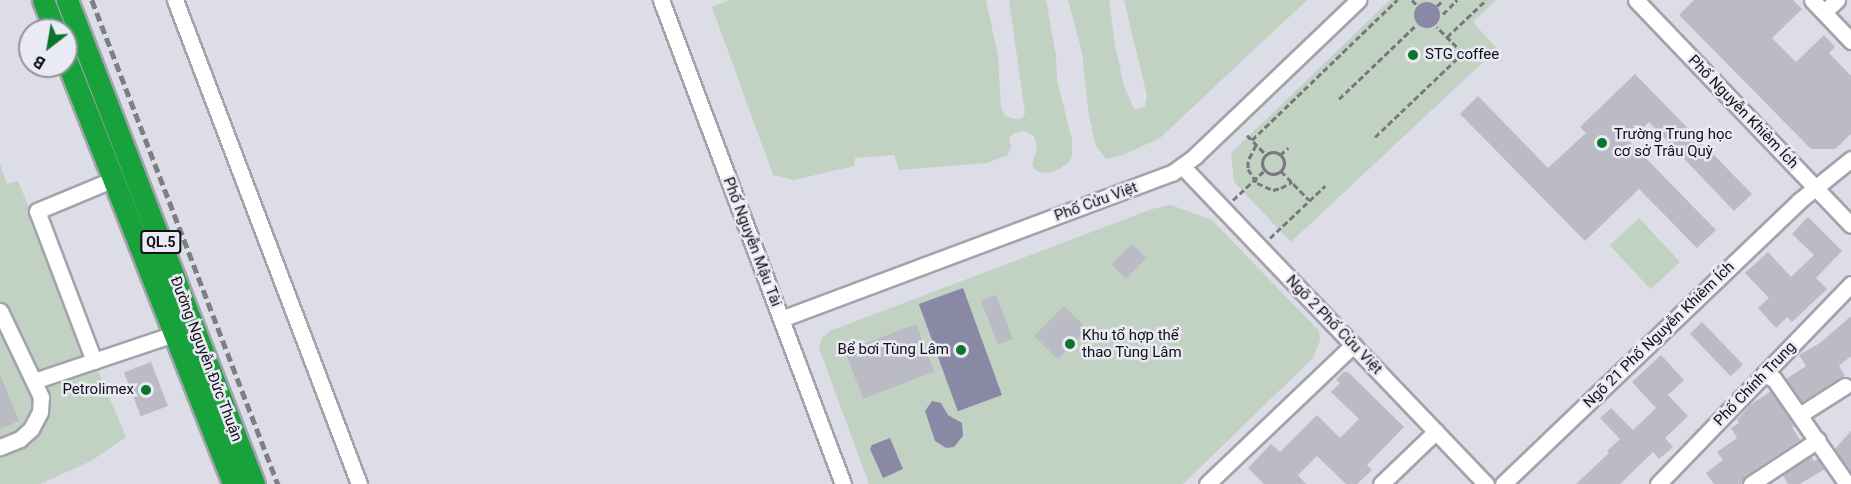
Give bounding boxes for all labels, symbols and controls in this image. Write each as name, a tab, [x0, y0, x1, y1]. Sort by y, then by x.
north arrow	[18, 18, 78, 78]
place label: STG coffee	[1425, 46, 1499, 64]
marker: STG coffee	[1406, 48, 1420, 62]
text: B	[30, 51, 49, 73]
street label: Phố Nguyễn Khiêm Ích	[1684, 52, 1802, 172]
place label: Trường Trung học cơ sở Trâu Quỳ	[1614, 125, 1733, 160]
marker: Trường Trung học cơ sở Trâu Quỳ	[1595, 136, 1609, 150]
street label: Phố Nguyễn Mậu Tài	[719, 175, 785, 309]
street label: Phố Cửu Việt	[1052, 179, 1140, 225]
road number: QL.5	[140, 231, 182, 253]
street label: Ngõ 21 Phố Nguyễn Khiêm Ích	[1580, 258, 1738, 412]
street label: Ngõ 2 Phố Cửu Việt	[1282, 272, 1386, 378]
street label: Đường Nguyễn Đức Thuận	[166, 274, 246, 444]
place label: Khu tổ hợp thể thao Tùng Lâm	[1082, 326, 1182, 361]
marker: Khu tổ hợp thể thao Tùng Lâm	[1063, 337, 1077, 351]
street label: Phố Chính Trung	[1710, 338, 1800, 430]
place label: Bể bơi Tùng Lâm	[837, 341, 949, 359]
marker: Bể bơi Tùng Lâm	[954, 343, 968, 357]
place label: Petrolimex	[62, 381, 134, 399]
marker: Petrolimex	[139, 383, 153, 397]

